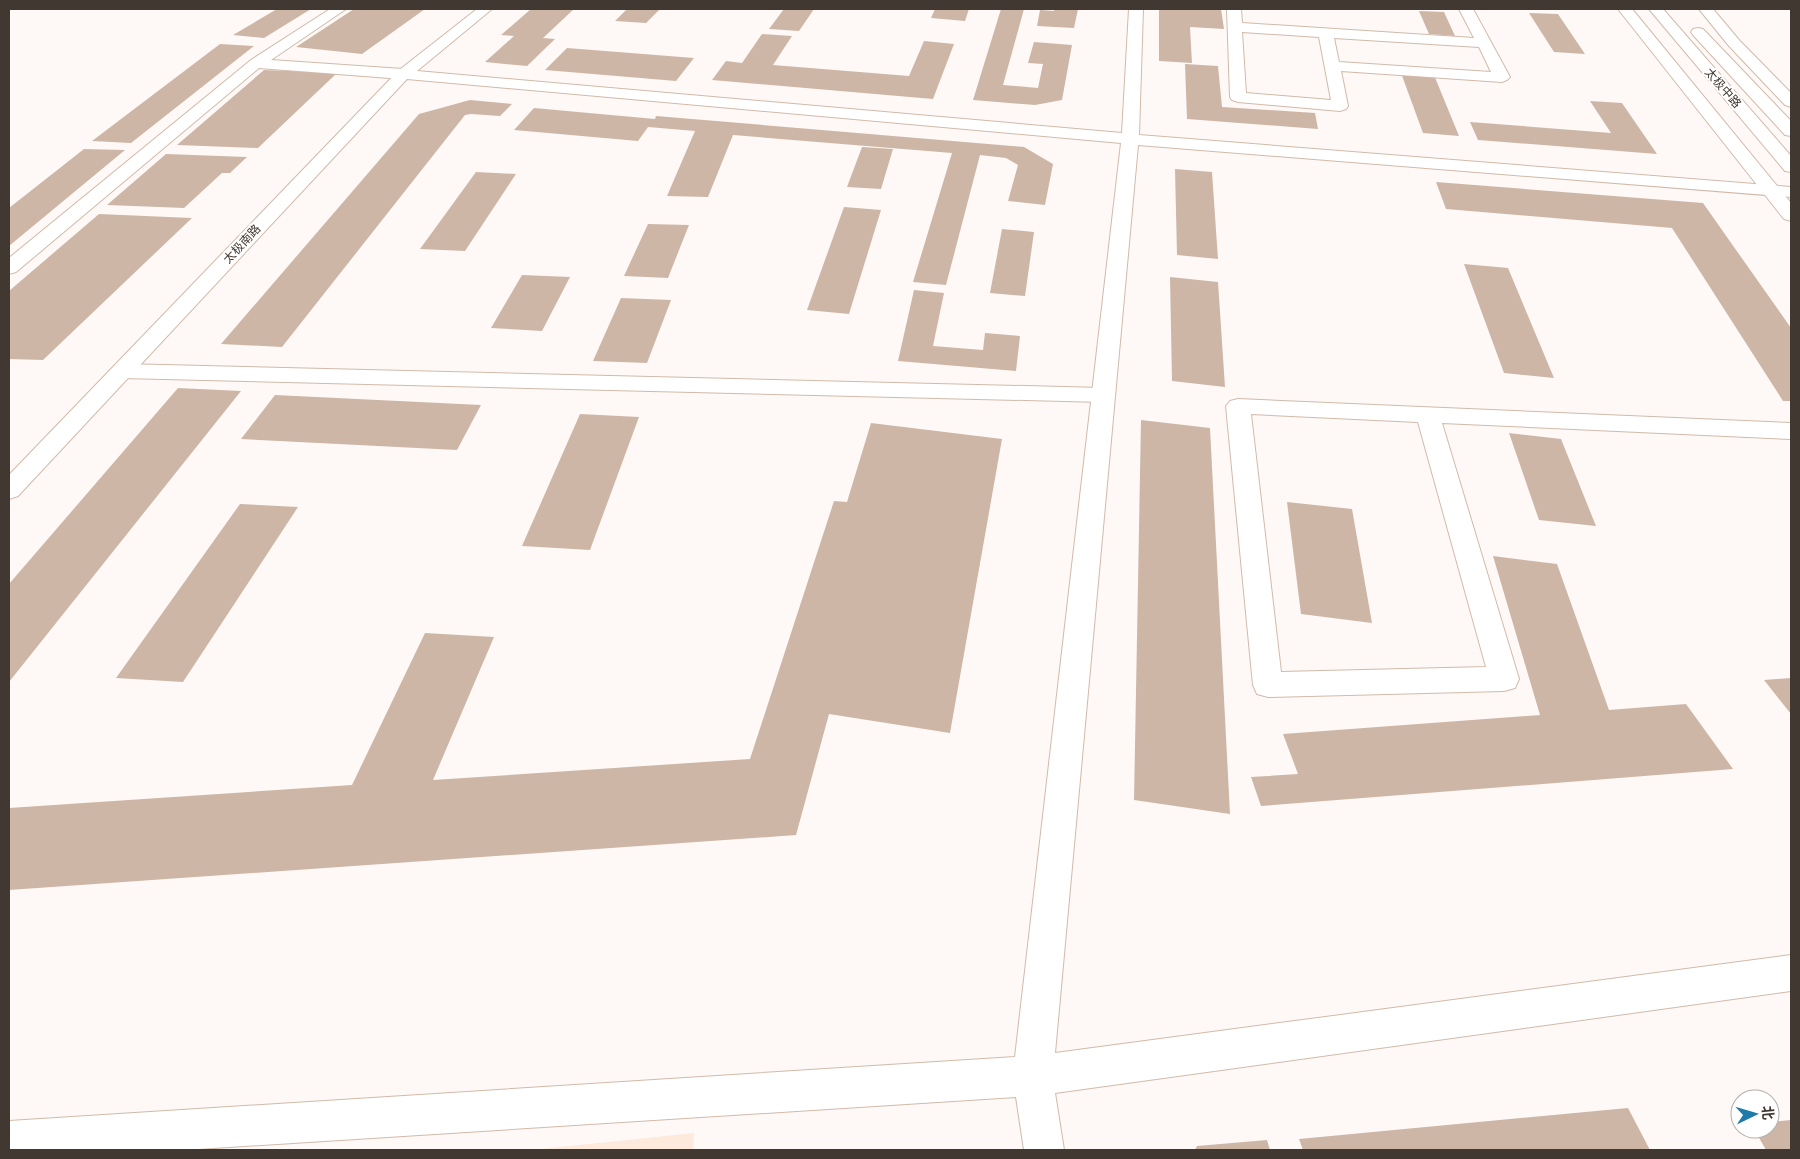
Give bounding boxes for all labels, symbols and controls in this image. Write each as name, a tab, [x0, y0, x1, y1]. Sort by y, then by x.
street label: 太极中路	[1701, 65, 1745, 111]
street label: 太极南路	[220, 221, 264, 267]
north arrow	[1730, 1089, 1780, 1139]
text: 北	[1757, 1105, 1778, 1121]

